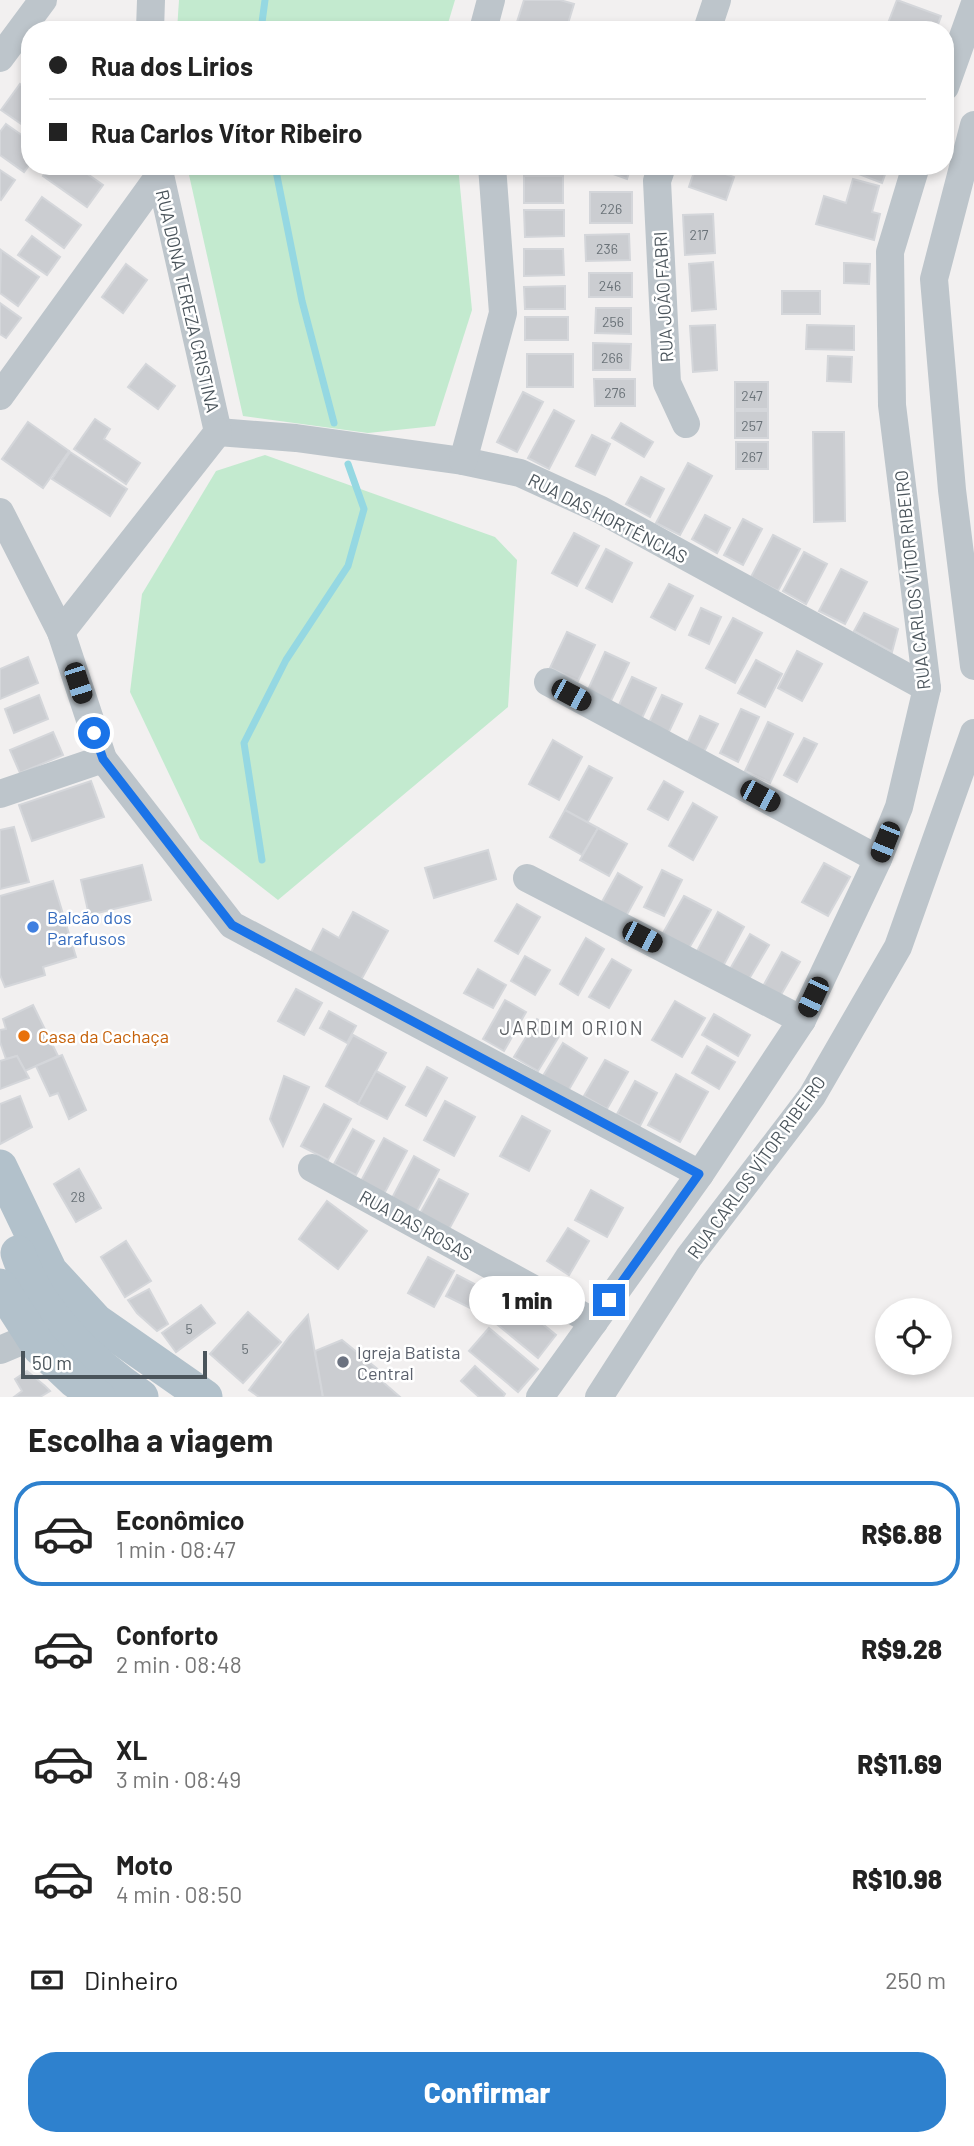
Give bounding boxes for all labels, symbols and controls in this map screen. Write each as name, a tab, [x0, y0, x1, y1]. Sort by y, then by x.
text: Rua dos Lirios	[91, 50, 253, 81]
text: Rua Carlos Vítor Ribeiro	[91, 117, 362, 148]
street label: RUA DONA TEREZA CRISTINA	[152, 187, 224, 415]
house number: 226	[600, 200, 622, 217]
house number: 217	[690, 226, 709, 243]
street label: RUA JOÃO FABRI	[649, 231, 677, 363]
house number: 236	[596, 240, 618, 257]
house number: 246	[599, 277, 621, 294]
house number: 256	[602, 313, 624, 330]
house number: 266	[601, 349, 623, 366]
house number: 276	[604, 384, 626, 401]
house number: 247	[741, 387, 763, 404]
house number: 257	[741, 417, 763, 434]
house number: 267	[741, 448, 763, 465]
street label: RUA DAS HORTÊNCIAS	[525, 468, 691, 568]
street label: RUA CARLOS VÍTOR RIBEIRO	[890, 469, 934, 691]
car	[62, 660, 95, 706]
car	[548, 676, 595, 714]
route start	[78, 717, 110, 749]
car	[737, 777, 784, 815]
car	[868, 819, 903, 865]
place label: Balcão dos Parafusos	[47, 906, 132, 949]
car	[619, 918, 666, 956]
marker: Balcão dos Parafusos	[25, 919, 41, 935]
car	[795, 974, 832, 1020]
district label: JARDIM ORION	[499, 1016, 645, 1039]
place label: Casa da Cachaça	[38, 1025, 169, 1047]
marker: Casa da Cachaça	[16, 1028, 32, 1044]
street label: RUA CARLOS VÍTOR RIBEIRO	[682, 1071, 830, 1263]
street label: RUA DAS ROSAS	[356, 1185, 476, 1265]
house number: 28	[71, 1188, 85, 1205]
callout: 1 min	[469, 1276, 584, 1324]
route end	[593, 1284, 625, 1316]
text: 1 min	[502, 1286, 552, 1314]
map controls	[875, 1298, 952, 1375]
button: locate	[875, 1298, 952, 1375]
house number: 5	[185, 1320, 193, 1337]
house number: 5	[241, 1340, 249, 1357]
place label: Igreja Batista Central	[357, 1341, 460, 1384]
scale bar	[21, 1348, 206, 1380]
text: 50 m	[32, 1351, 72, 1374]
marker: Igreja Batista Central	[335, 1354, 351, 1370]
text: Escolha a viagem	[28, 1420, 273, 1458]
icon: car	[32, 1502, 95, 1565]
text: Econômico	[116, 1504, 245, 1535]
text: R$6.88	[861, 1518, 942, 1549]
text: 1 min · 08:47	[116, 1535, 236, 1563]
icon: car	[32, 1617, 95, 1680]
text: Conforto	[116, 1619, 219, 1650]
text: R$9.28	[861, 1633, 942, 1664]
text: 2 min · 08:48	[116, 1650, 242, 1678]
icon: car	[32, 1732, 95, 1795]
text: XL	[116, 1734, 147, 1765]
text: R$11.69	[857, 1748, 942, 1779]
text: 3 min · 08:49	[116, 1765, 241, 1793]
icon: car	[32, 1847, 95, 1910]
text: Moto	[116, 1849, 173, 1880]
text: R$10.98	[852, 1863, 942, 1894]
text: 4 min · 08:50	[116, 1880, 242, 1908]
icon: cash	[28, 1961, 66, 1999]
text: Dinheiro	[84, 1964, 179, 1995]
text: 250 m	[885, 1966, 946, 1994]
button: Confirmar	[28, 2052, 946, 2132]

